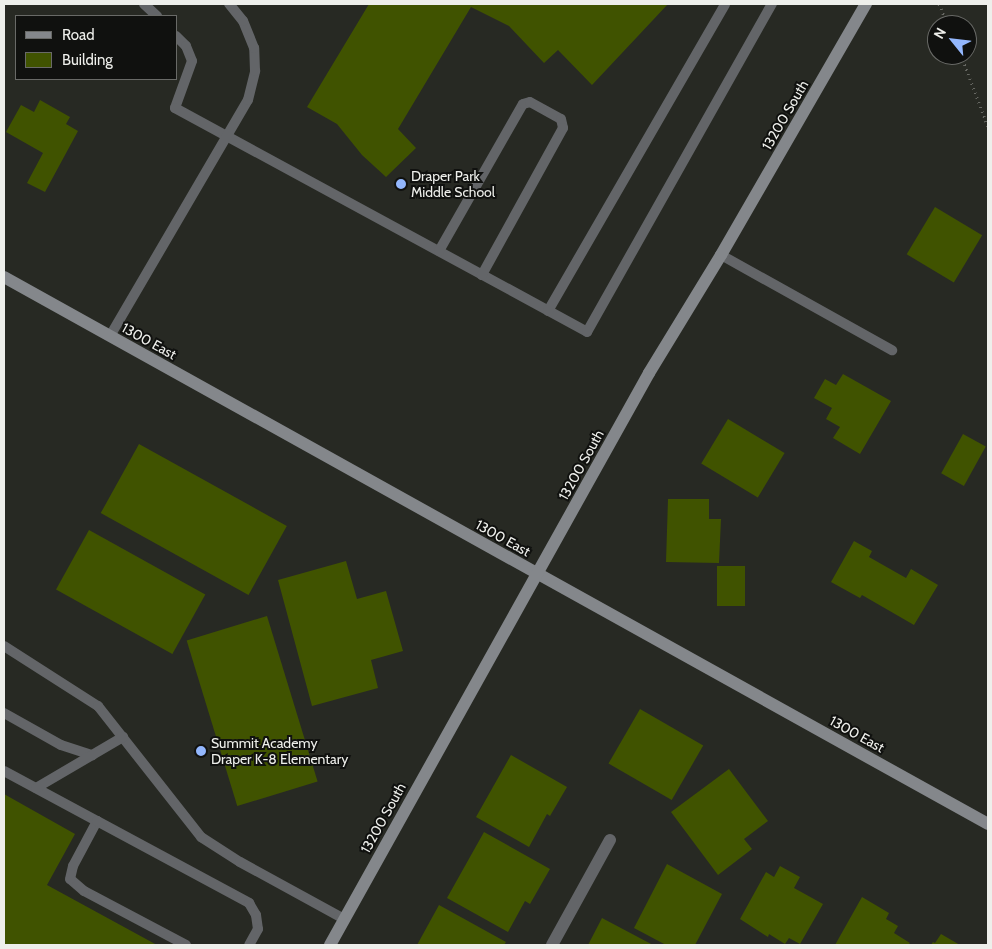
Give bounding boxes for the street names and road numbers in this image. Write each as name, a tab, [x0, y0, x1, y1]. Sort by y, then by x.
street label: 13200 South	[758, 77, 812, 153]
street label: 1300 East	[119, 319, 179, 363]
street label: 13200 South	[555, 427, 607, 503]
street label: 1300 East	[473, 516, 533, 560]
street label: 1300 East	[827, 712, 887, 756]
street label: 13200 South	[357, 780, 409, 856]

